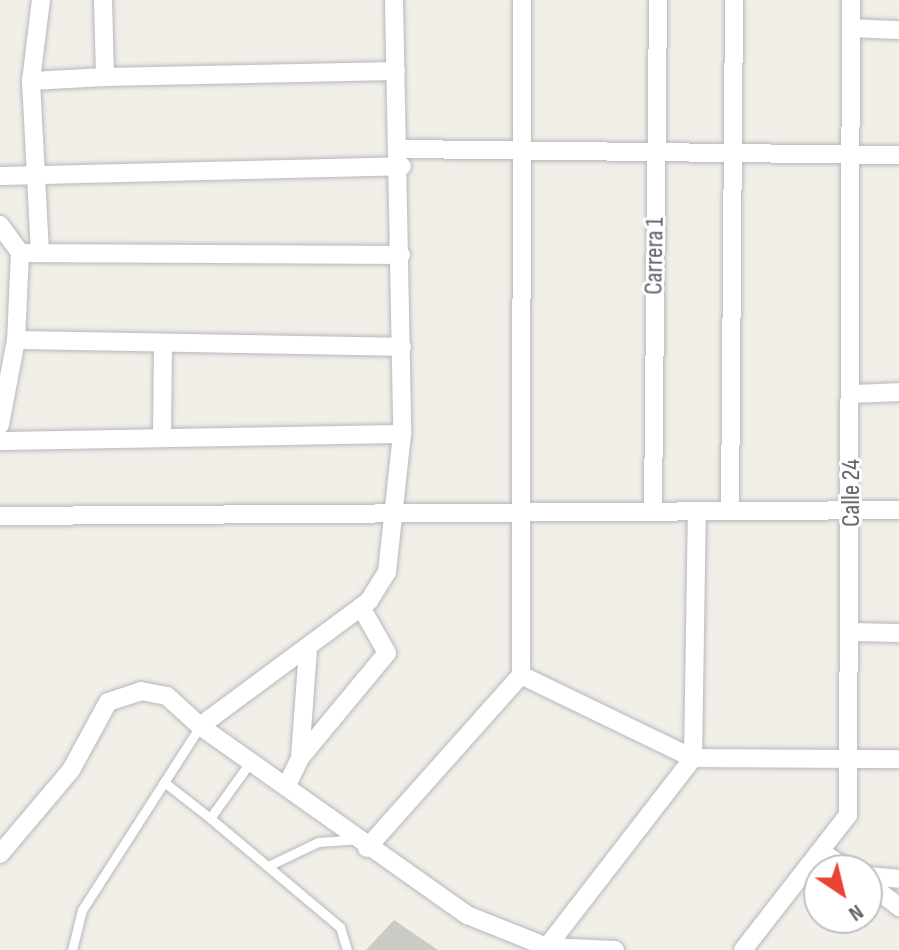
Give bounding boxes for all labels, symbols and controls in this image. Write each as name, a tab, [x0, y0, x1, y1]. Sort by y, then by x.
street label: Carrera 1	[639, 217, 671, 295]
street label: Calle 24	[836, 459, 868, 527]
north arrow	[803, 854, 883, 934]
text: N	[843, 898, 868, 927]

